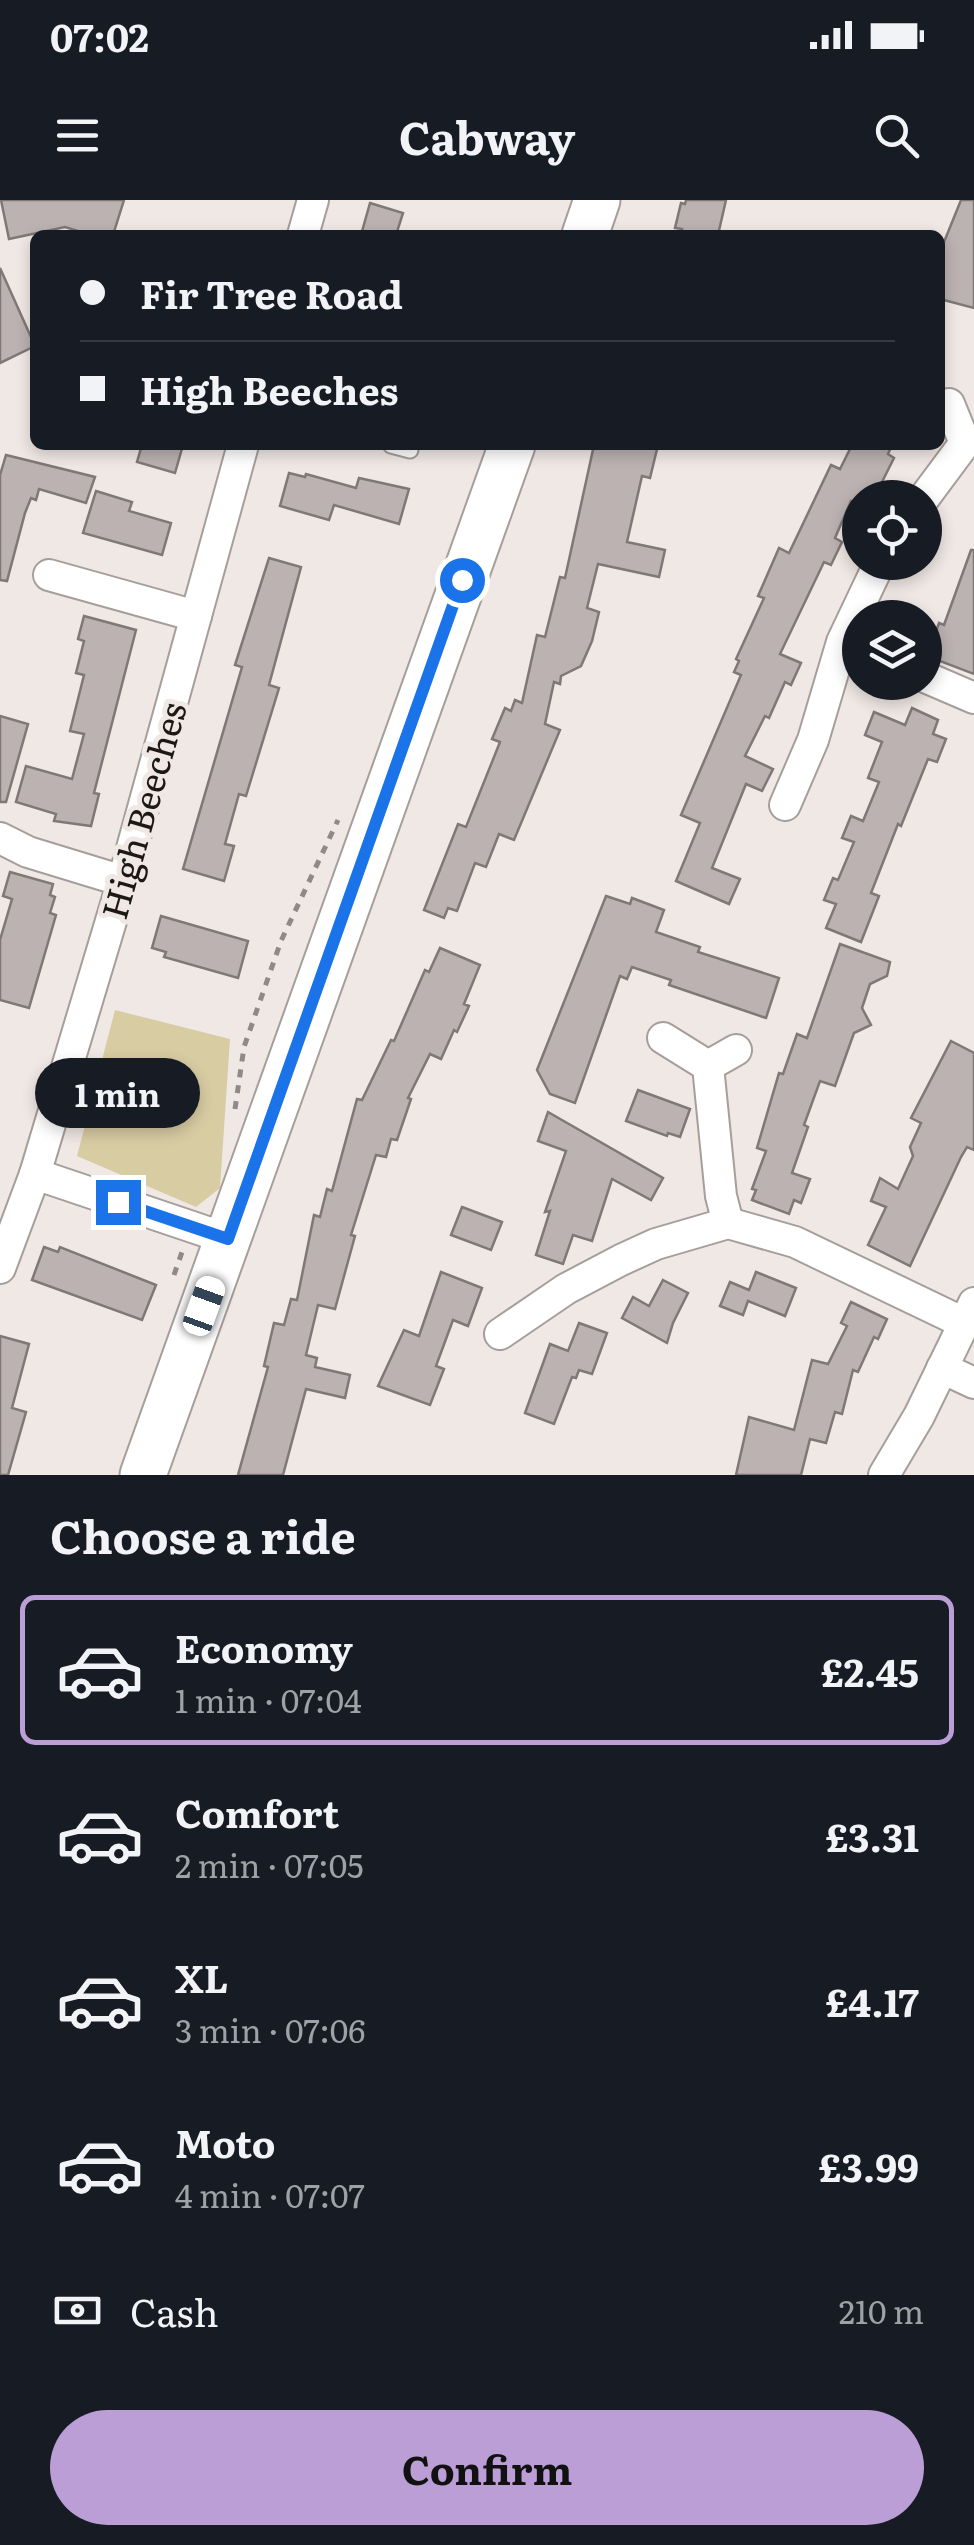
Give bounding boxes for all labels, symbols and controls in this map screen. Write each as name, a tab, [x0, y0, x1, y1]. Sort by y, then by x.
text: 07:02	[50, 7, 149, 64]
text: Cabway	[399, 102, 575, 169]
icon: menu	[50, 108, 105, 163]
icon: search	[869, 108, 924, 163]
text: Fir Tree Road	[140, 264, 403, 321]
text: High Beeches	[140, 360, 398, 417]
map controls	[842, 480, 942, 700]
button: locate	[842, 480, 942, 580]
route start	[440, 558, 485, 603]
button: layers	[842, 600, 942, 700]
street label: High Beeches	[86, 695, 198, 925]
callout: 1 min	[36, 1057, 200, 1127]
text: 1 min	[75, 1069, 160, 1117]
route end	[96, 1180, 141, 1225]
car	[180, 1273, 228, 1339]
text: Choose a ride	[50, 1501, 356, 1568]
text: Economy	[175, 1618, 353, 1675]
icon: car	[55, 1625, 145, 1715]
text: £2.45	[821, 1642, 919, 1699]
text: 1 min · 07:04	[175, 1675, 362, 1723]
text: Comfort	[175, 1783, 339, 1840]
icon: car	[55, 1790, 145, 1880]
text: £3.31	[825, 1807, 919, 1864]
text: 2 min · 07:05	[175, 1840, 363, 1888]
text: XL	[175, 1948, 228, 2005]
icon: car	[55, 1955, 145, 2045]
text: £4.17	[825, 1972, 919, 2029]
text: 3 min · 07:06	[175, 2005, 366, 2053]
text: Moto	[175, 2113, 275, 2170]
icon: car	[55, 2120, 145, 2210]
text: £3.99	[819, 2137, 919, 2194]
text: 4 min · 07:07	[175, 2170, 365, 2218]
text: Cash	[130, 2282, 219, 2339]
icon: cash	[50, 2283, 105, 2338]
text: 210 m	[839, 2286, 924, 2334]
button: Confirm	[50, 2410, 924, 2525]

